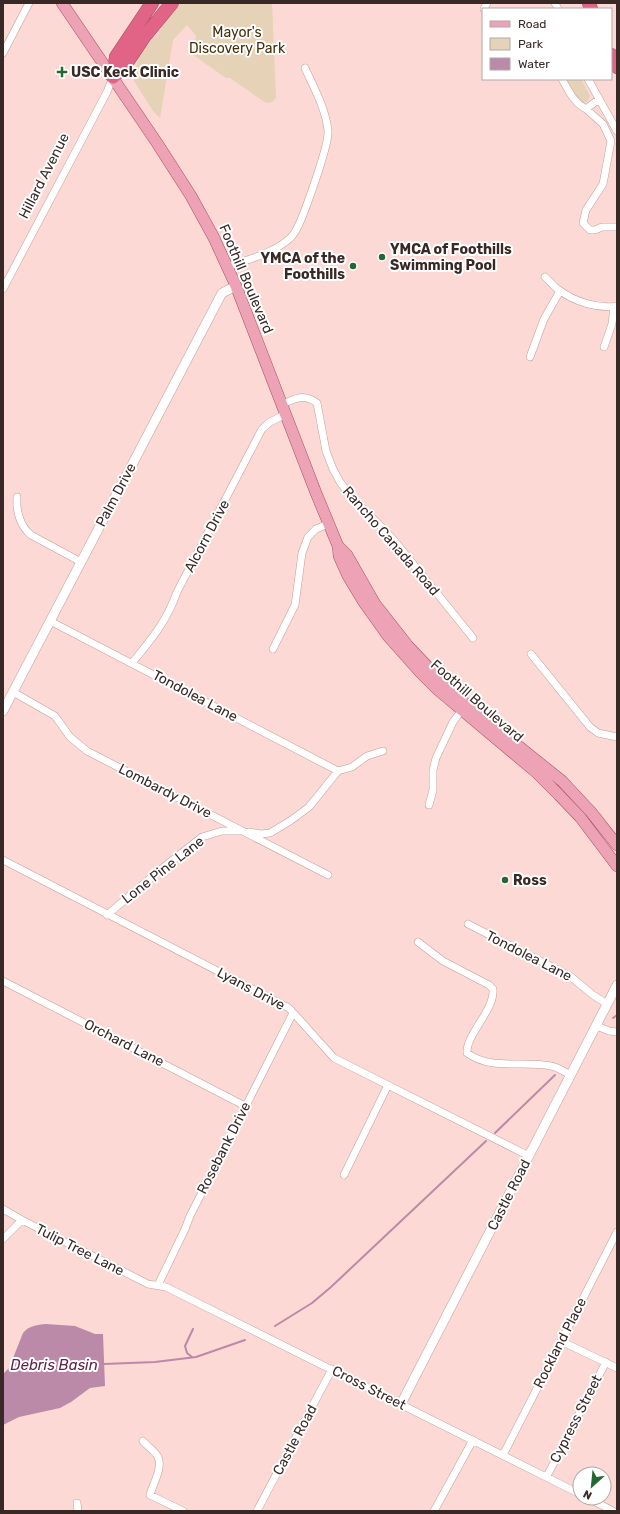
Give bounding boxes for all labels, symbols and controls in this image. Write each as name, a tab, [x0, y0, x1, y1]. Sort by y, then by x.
legend	[482, 8, 612, 80]
text: Road	[518, 17, 546, 31]
park label: Mayor's Discovery Park	[189, 24, 286, 57]
text: Park	[518, 37, 544, 51]
text: Water	[518, 57, 550, 71]
place label: USC Keck Clinic	[71, 64, 179, 81]
marker: USC Keck Clinic	[56, 66, 68, 78]
street label: Hillard Avenue	[15, 130, 73, 222]
street label: Foothill Boulevard	[215, 222, 277, 336]
place label: YMCA of Foothills Swimming Pool	[390, 241, 512, 274]
place label: YMCA of the Foothills	[260, 250, 345, 283]
marker: YMCA of Foothills Swimming Pool	[377, 252, 387, 262]
marker: YMCA of the Foothills	[348, 261, 358, 271]
street label: Palm Drive	[92, 460, 140, 530]
street label: Rancho Canada Road	[339, 483, 443, 599]
street label: Alcorn Drive	[181, 497, 233, 575]
street label: Foothill Boulevard	[427, 656, 527, 746]
street label: Tondolea Lane	[150, 666, 241, 726]
street label: Lombardy Drive	[116, 760, 215, 822]
street label: Lone Pine Lane	[119, 833, 208, 907]
place label: Ross	[513, 872, 547, 889]
marker: Ross	[500, 875, 510, 885]
street label: Tondolea Lane	[483, 927, 575, 985]
street label: Lyans Drive	[214, 964, 288, 1014]
street label: Orchard Lane	[81, 1016, 167, 1071]
street label: Rosebank Drive	[194, 1099, 255, 1197]
street label: Castle Road	[484, 1157, 534, 1233]
street label: Tulip Tree Lane	[33, 1220, 127, 1280]
street label: Rockland Place	[530, 1295, 590, 1391]
water label: Debris Basin	[10, 1356, 98, 1374]
street label: Cross Street	[329, 1362, 409, 1414]
street label: Cypress Street	[546, 1372, 606, 1466]
street label: Castle Road	[269, 1402, 321, 1478]
north arrow	[572, 1466, 612, 1506]
text: N	[581, 1487, 594, 1502]

